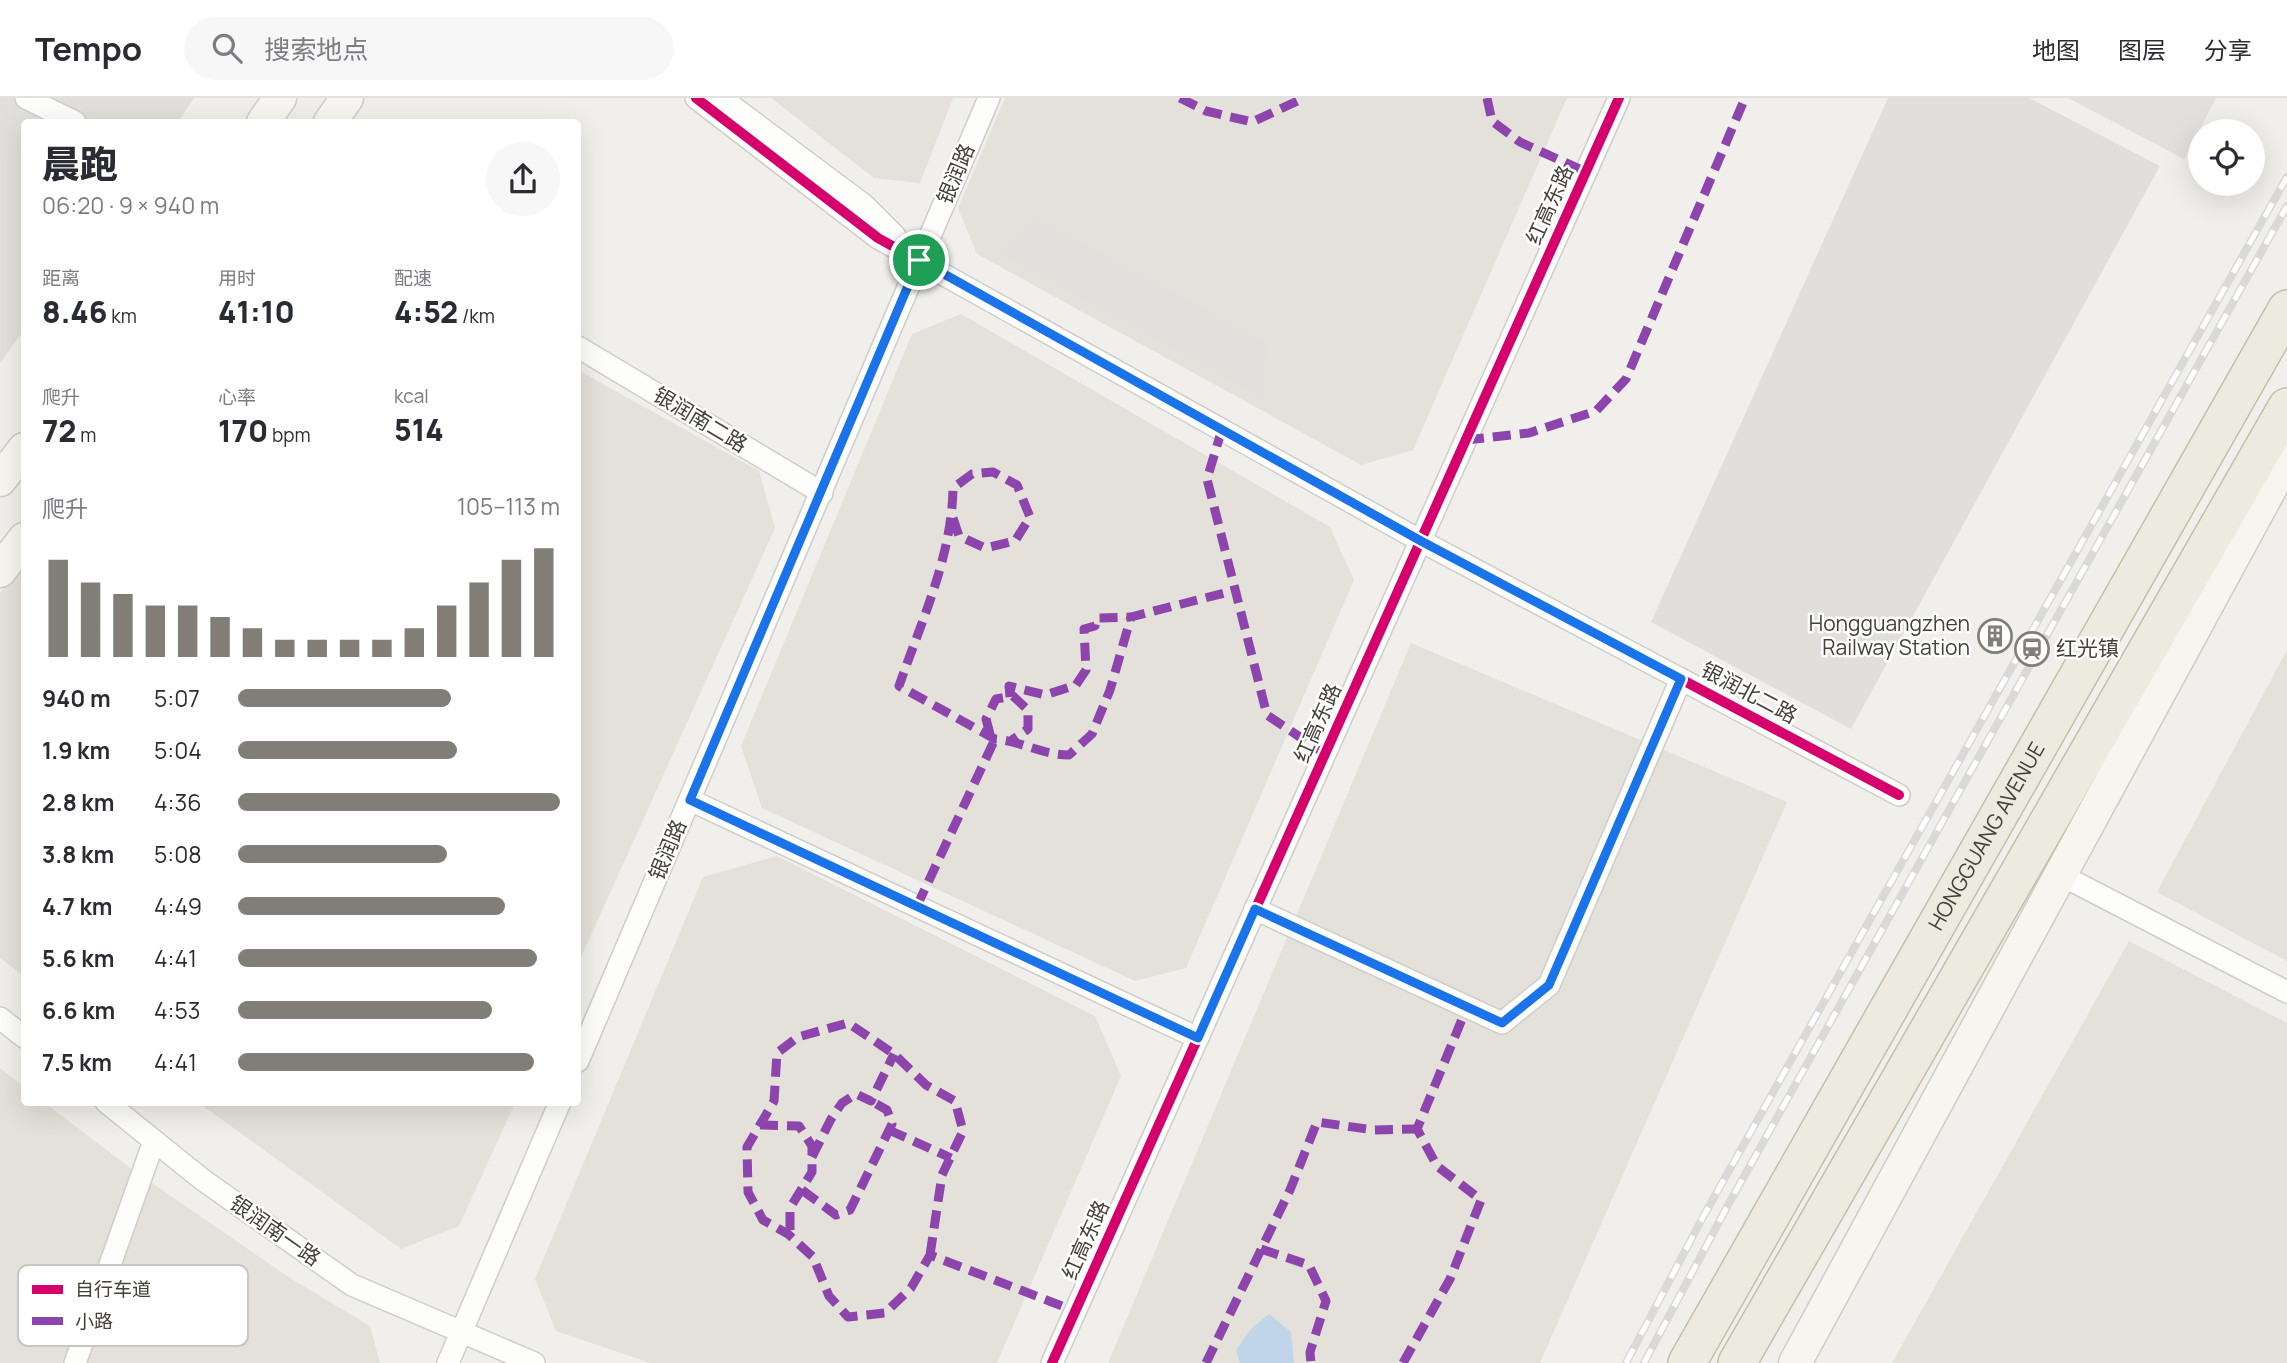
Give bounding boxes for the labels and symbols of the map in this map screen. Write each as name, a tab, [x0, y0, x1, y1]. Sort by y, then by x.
street label: 银润路	[930, 139, 980, 208]
street label: 红高东路	[1519, 161, 1579, 249]
pin	[889, 230, 949, 290]
street label: 银润南二路	[648, 380, 753, 458]
place label: Hongguangzhen Railway Station	[1809, 609, 1970, 661]
building icon: Hongguangzhen Railway Station	[1976, 617, 2014, 655]
station icon: 红光镇	[2013, 630, 2051, 668]
place label: 红光镇	[2056, 634, 2119, 662]
street label: 银润北二路	[1697, 655, 1802, 729]
street label: 红高东路	[1287, 679, 1347, 767]
street label: HONGGUANG AVENUE	[1921, 737, 2051, 935]
street label: 银润路	[642, 815, 692, 884]
street label: 银润南一路	[225, 1189, 327, 1272]
street label: 红高东路	[1055, 1196, 1115, 1284]
legend	[18, 1265, 248, 1346]
text: 自行车道	[75, 1276, 151, 1302]
text: 小路	[75, 1308, 113, 1334]

